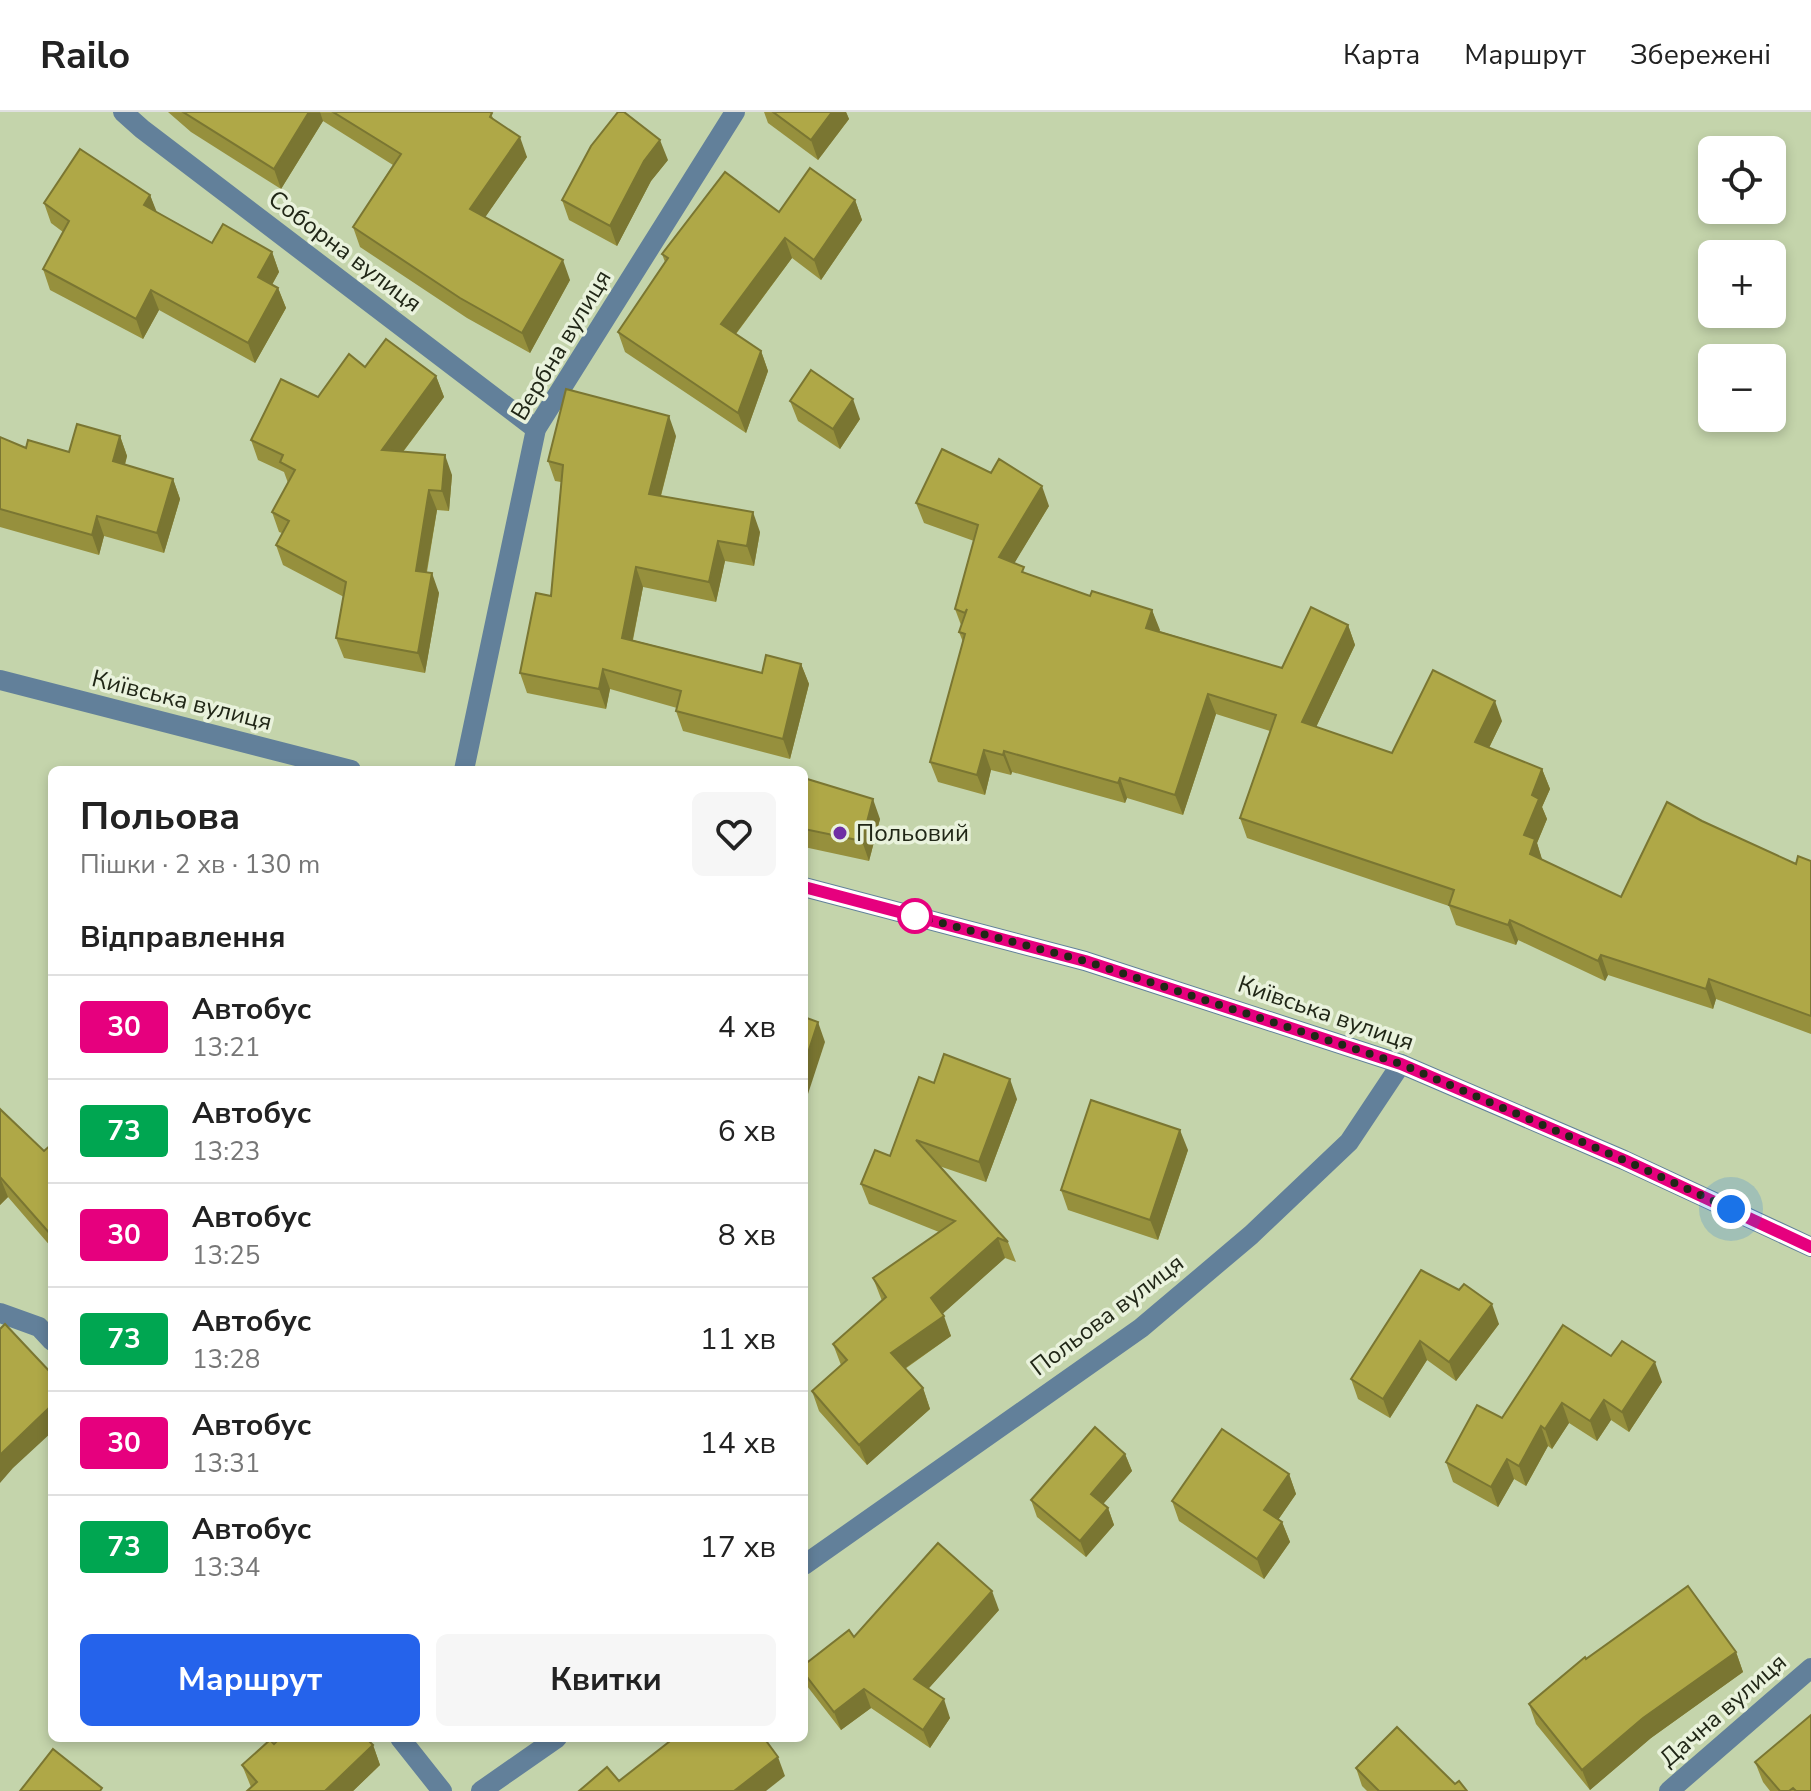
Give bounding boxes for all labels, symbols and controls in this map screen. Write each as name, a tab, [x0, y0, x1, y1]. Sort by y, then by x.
text: Railo	[40, 30, 130, 81]
text: Карта	[1343, 36, 1420, 74]
text: Маршрут	[1464, 36, 1586, 74]
text: Збережені	[1630, 36, 1771, 74]
map controls	[1698, 136, 1786, 432]
button: locate	[1698, 136, 1786, 224]
street label: Соборна вулиця	[262, 183, 428, 319]
button: +	[1698, 240, 1786, 328]
street label: Вербна вулиця	[503, 264, 619, 426]
button: −	[1698, 344, 1786, 432]
street label: Київська вулиця	[89, 662, 275, 738]
text: Польова	[80, 791, 240, 842]
button: heart	[692, 792, 776, 876]
place label: Польовий	[856, 817, 969, 849]
marker: Польовий	[831, 824, 849, 842]
text: Пішки · 2 хв · 130 m	[80, 847, 320, 882]
unlabelled marker	[898, 899, 932, 933]
text: Відправлення	[80, 917, 286, 958]
street label: Київська вулиця	[1234, 968, 1418, 1058]
text: Автобус	[192, 989, 311, 1030]
text: 4 хв	[718, 1007, 776, 1048]
text: 30	[107, 1008, 141, 1046]
text: 13:21	[192, 1030, 260, 1065]
text: Автобус	[192, 1093, 311, 1134]
text: 6 хв	[718, 1111, 776, 1152]
text: 73	[107, 1112, 141, 1150]
text: 13:23	[192, 1134, 260, 1169]
your location	[1711, 1189, 1751, 1229]
text: Автобус	[192, 1197, 311, 1238]
text: 8 хв	[718, 1215, 776, 1256]
text: 30	[107, 1216, 141, 1254]
text: 13:25	[192, 1238, 260, 1273]
street label: Польова вулиця	[1024, 1247, 1190, 1383]
text: Автобус	[192, 1301, 311, 1342]
text: 11 хв	[700, 1319, 776, 1360]
text: 73	[107, 1320, 141, 1358]
text: 13:28	[192, 1342, 260, 1377]
text: Автобус	[192, 1405, 311, 1446]
text: 14 хв	[700, 1423, 776, 1464]
text: 30	[107, 1424, 141, 1462]
text: 13:31	[192, 1446, 260, 1481]
text: Автобус	[192, 1509, 311, 1550]
text: 17 хв	[700, 1527, 776, 1568]
text: 73	[107, 1528, 141, 1566]
text: 13:34	[192, 1550, 260, 1585]
button: Маршрут	[80, 1634, 420, 1726]
button: Квитки	[436, 1634, 776, 1726]
street label: Дачна вулиця	[1653, 1646, 1793, 1774]

